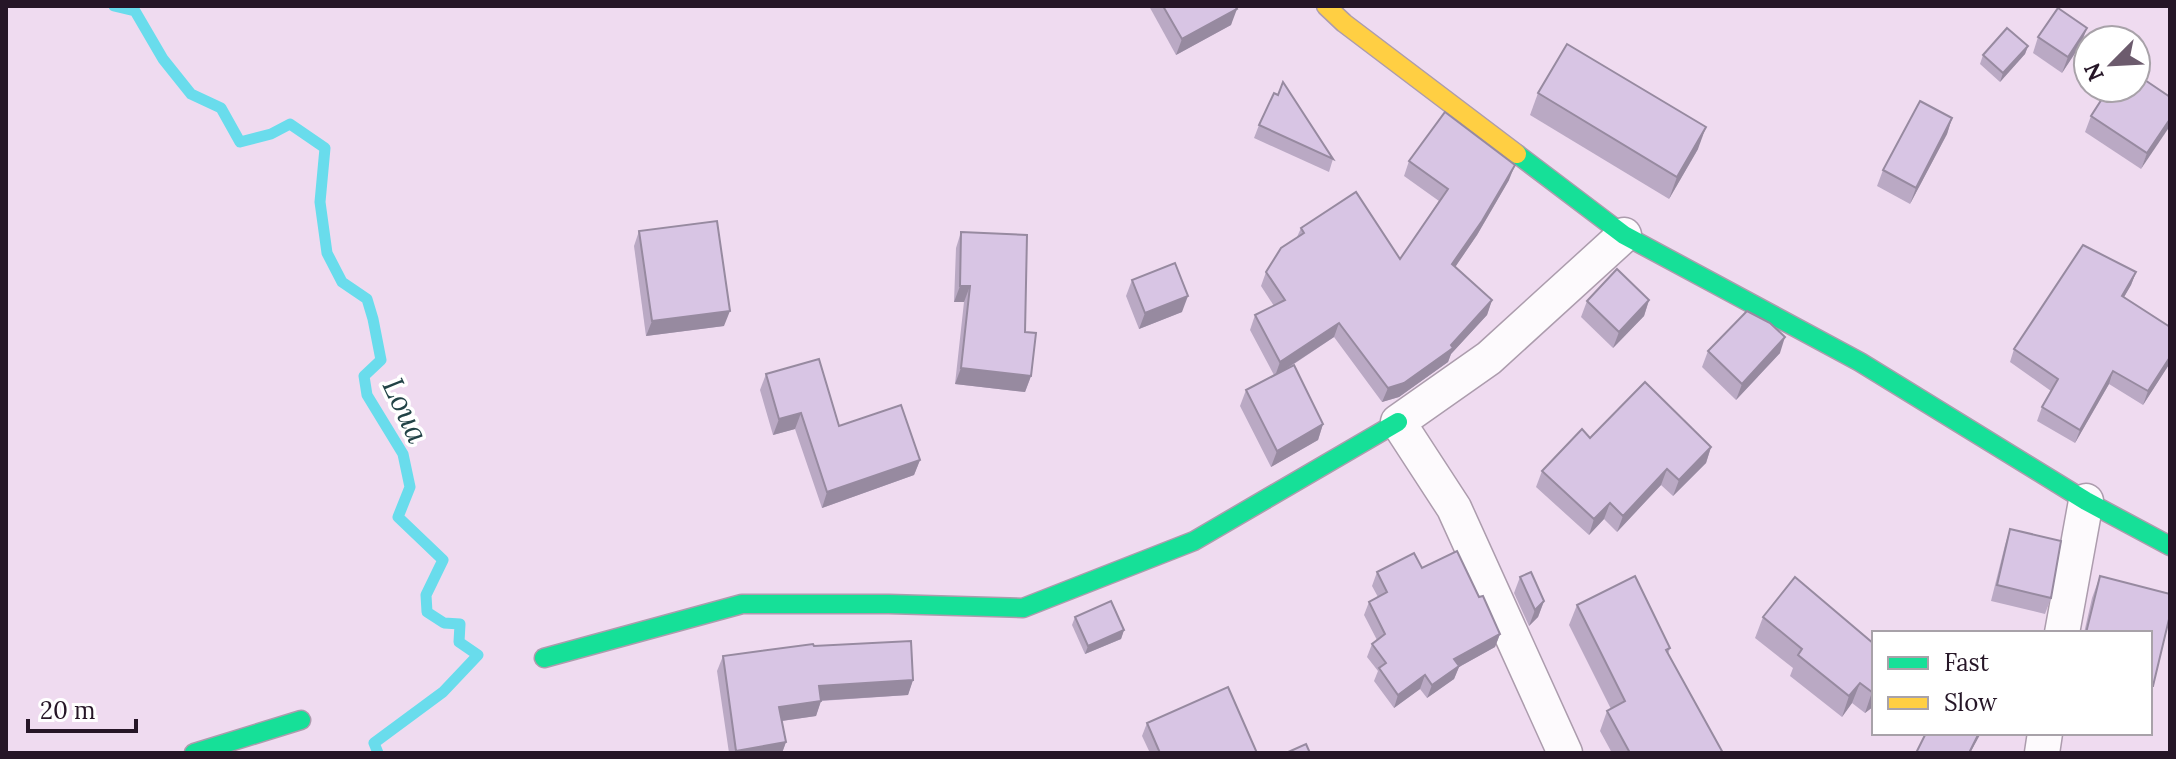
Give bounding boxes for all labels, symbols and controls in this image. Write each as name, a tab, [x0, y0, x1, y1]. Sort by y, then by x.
north arrow	[2072, 24, 2152, 104]
text: N	[2077, 59, 2110, 86]
water label: Loua	[375, 372, 438, 449]
legend	[1872, 631, 2152, 735]
text: Fast	[1944, 647, 1990, 678]
scale bar	[28, 683, 136, 733]
text: Slow	[1944, 687, 1998, 718]
text: 20 m	[40, 695, 96, 726]

